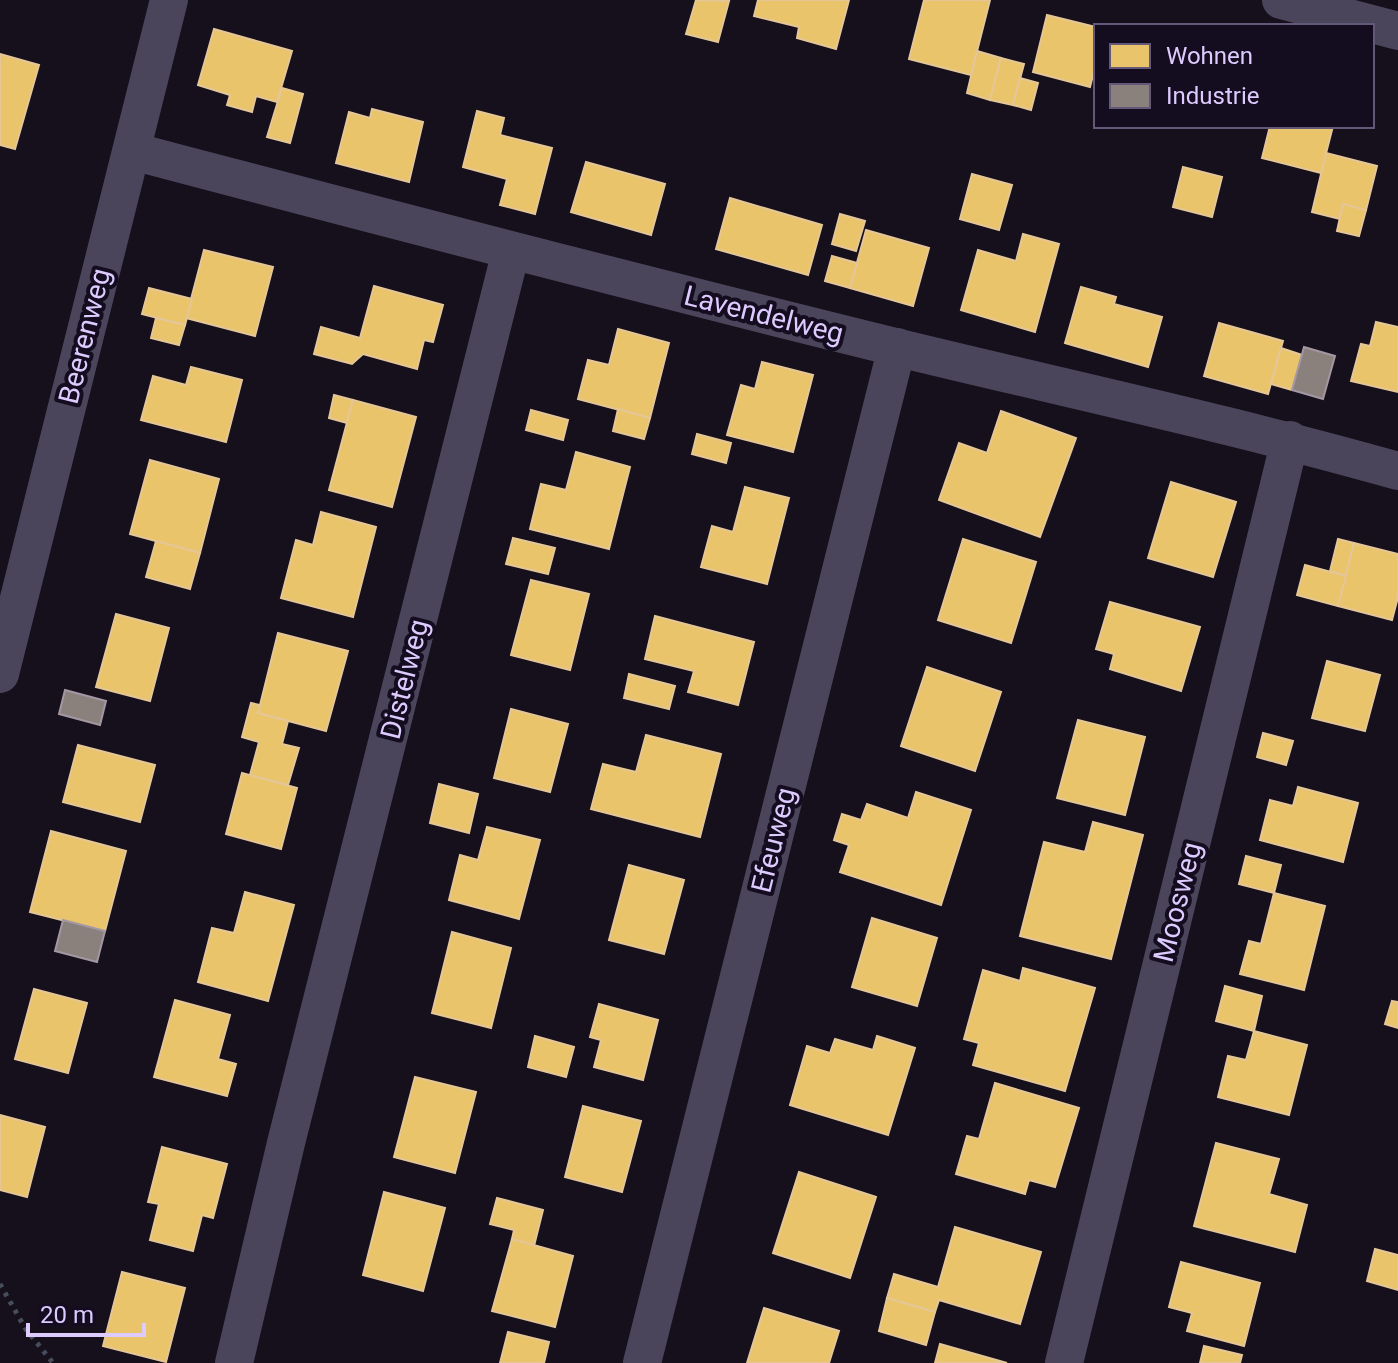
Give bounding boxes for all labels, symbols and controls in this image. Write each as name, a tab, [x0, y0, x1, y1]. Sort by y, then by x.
legend	[1094, 24, 1374, 128]
text: Wohnen	[1166, 42, 1253, 70]
text: Industrie	[1166, 82, 1259, 110]
street label: Beerenweg	[52, 265, 117, 407]
street label: Lavendelweg	[681, 279, 847, 350]
street label: Distelweg	[374, 616, 435, 742]
street label: Efeuweg	[745, 784, 802, 896]
street label: Moosweg	[1147, 839, 1208, 966]
scale bar	[28, 1287, 144, 1337]
text: 20 m	[40, 1301, 94, 1329]

